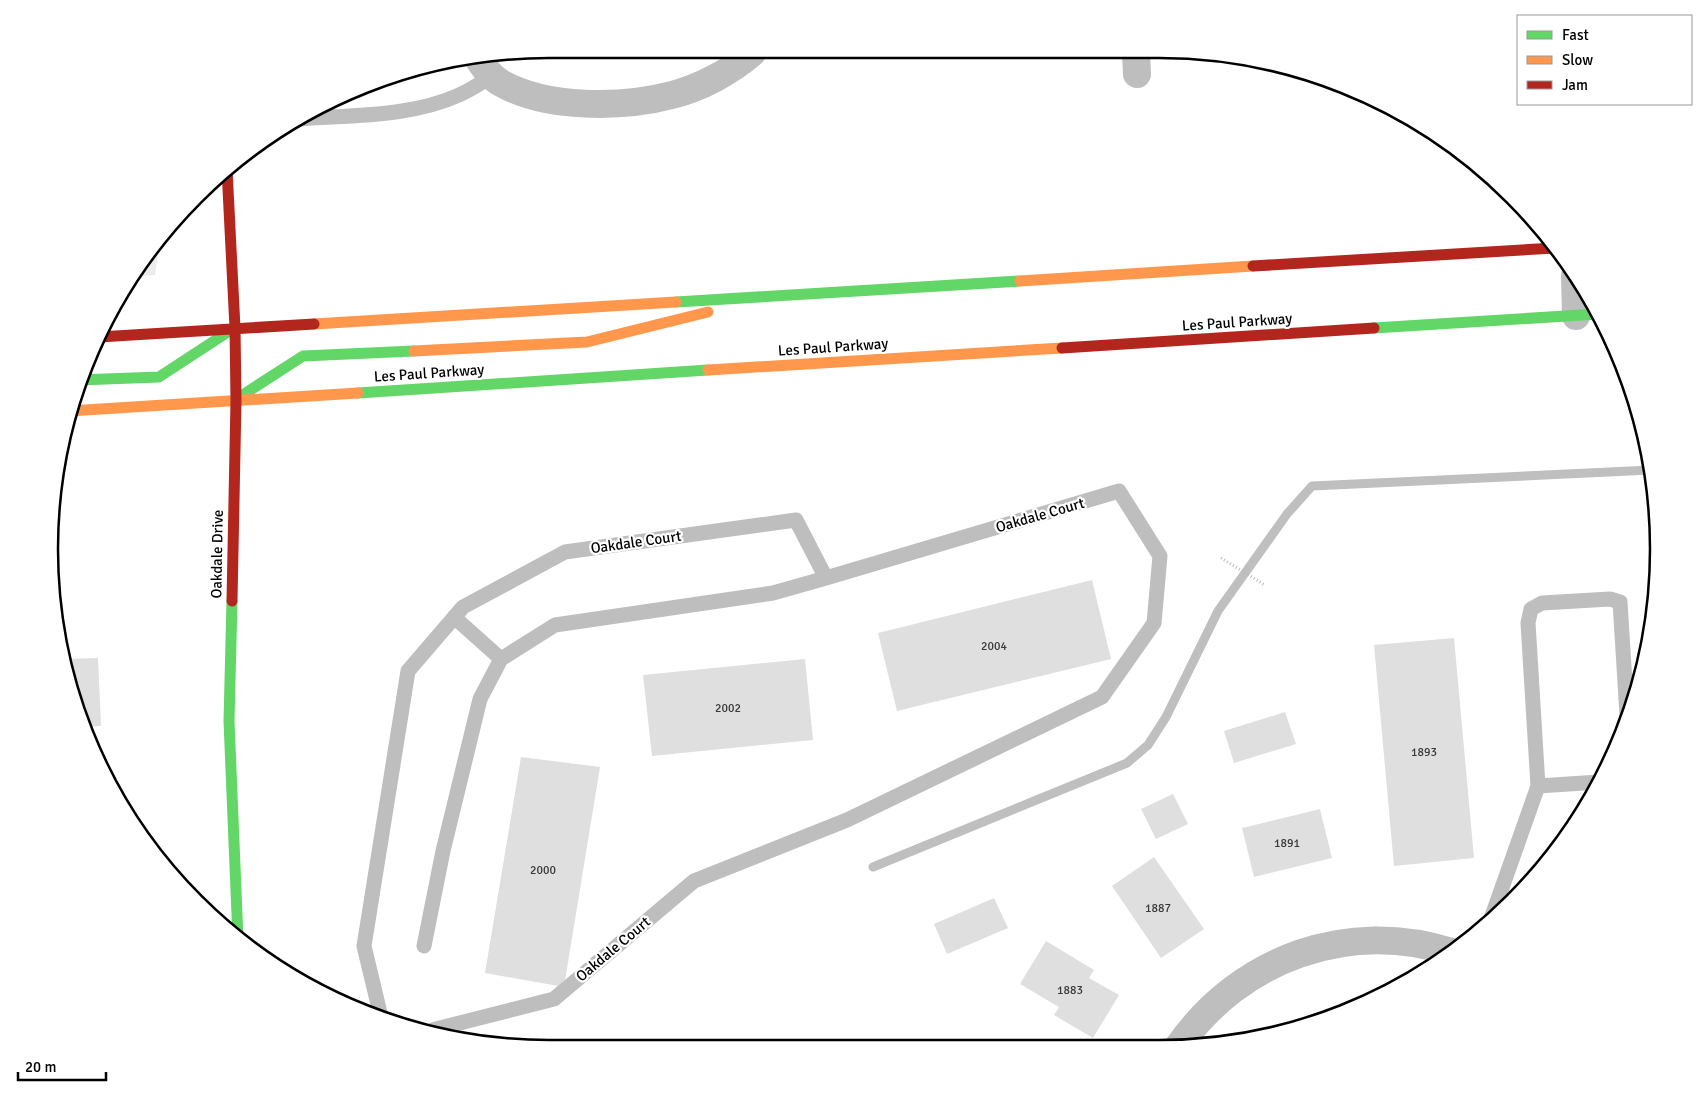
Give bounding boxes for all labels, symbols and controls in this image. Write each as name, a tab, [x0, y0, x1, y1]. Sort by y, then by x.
legend	[1517, 15, 1692, 105]
text: Fast	[1562, 26, 1589, 44]
text: Slow	[1562, 51, 1593, 69]
text: Jam	[1562, 76, 1588, 94]
street label: Les Paul Parkway	[1181, 309, 1293, 335]
street label: Les Paul Parkway	[777, 334, 889, 360]
street label: Les Paul Parkway	[373, 360, 485, 386]
street label: Oakdale Court	[994, 494, 1086, 536]
street label: Oakdale Drive	[207, 509, 227, 599]
street label: Oakdale Court	[590, 527, 682, 557]
house number: 2004	[981, 639, 1007, 654]
house number: 2002	[715, 701, 741, 716]
house number: 1893	[1411, 745, 1437, 760]
house number: 1891	[1274, 836, 1300, 851]
house number: 2000	[530, 863, 556, 878]
house number: 1887	[1145, 901, 1171, 916]
street label: Oakdale Court	[572, 913, 654, 985]
house number: 1883	[1057, 983, 1083, 998]
scale bar	[18, 1050, 105, 1082]
text: 20 m	[25, 1058, 56, 1076]

